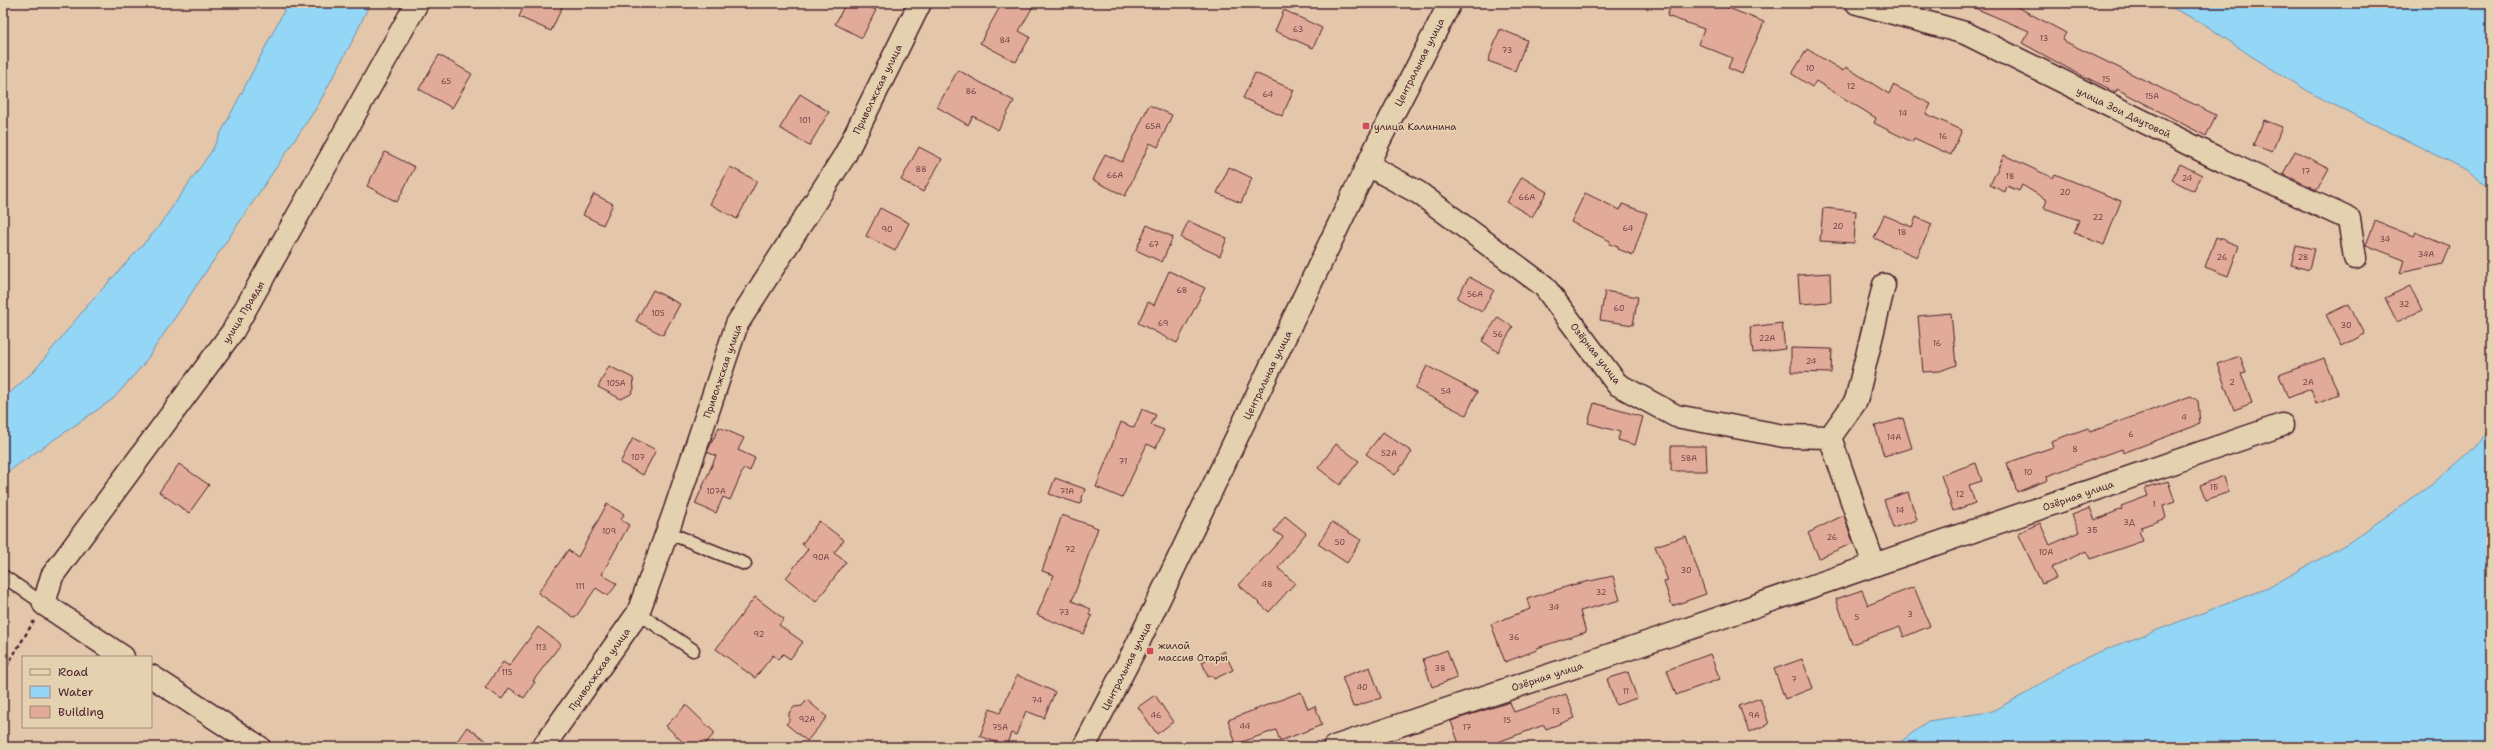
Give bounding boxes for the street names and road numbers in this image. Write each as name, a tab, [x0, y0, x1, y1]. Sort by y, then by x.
street label: Центральная улица	[1392, 15, 1448, 109]
street label: Приволжская улица	[850, 41, 905, 136]
street label: улица Зои Даутовой	[2075, 84, 2173, 141]
street label: улица Правды	[220, 279, 267, 346]
street label: Озёрная улица	[1568, 320, 1624, 387]
street label: Приволжская улица	[700, 322, 745, 420]
street label: Центральная улица	[1240, 328, 1295, 422]
street label: Озёрная улица	[2041, 477, 2116, 514]
street label: Центральная улица	[1099, 619, 1155, 713]
street label: Приволжская улица	[566, 625, 633, 713]
street label: Озёрная улица	[1510, 659, 1585, 694]

